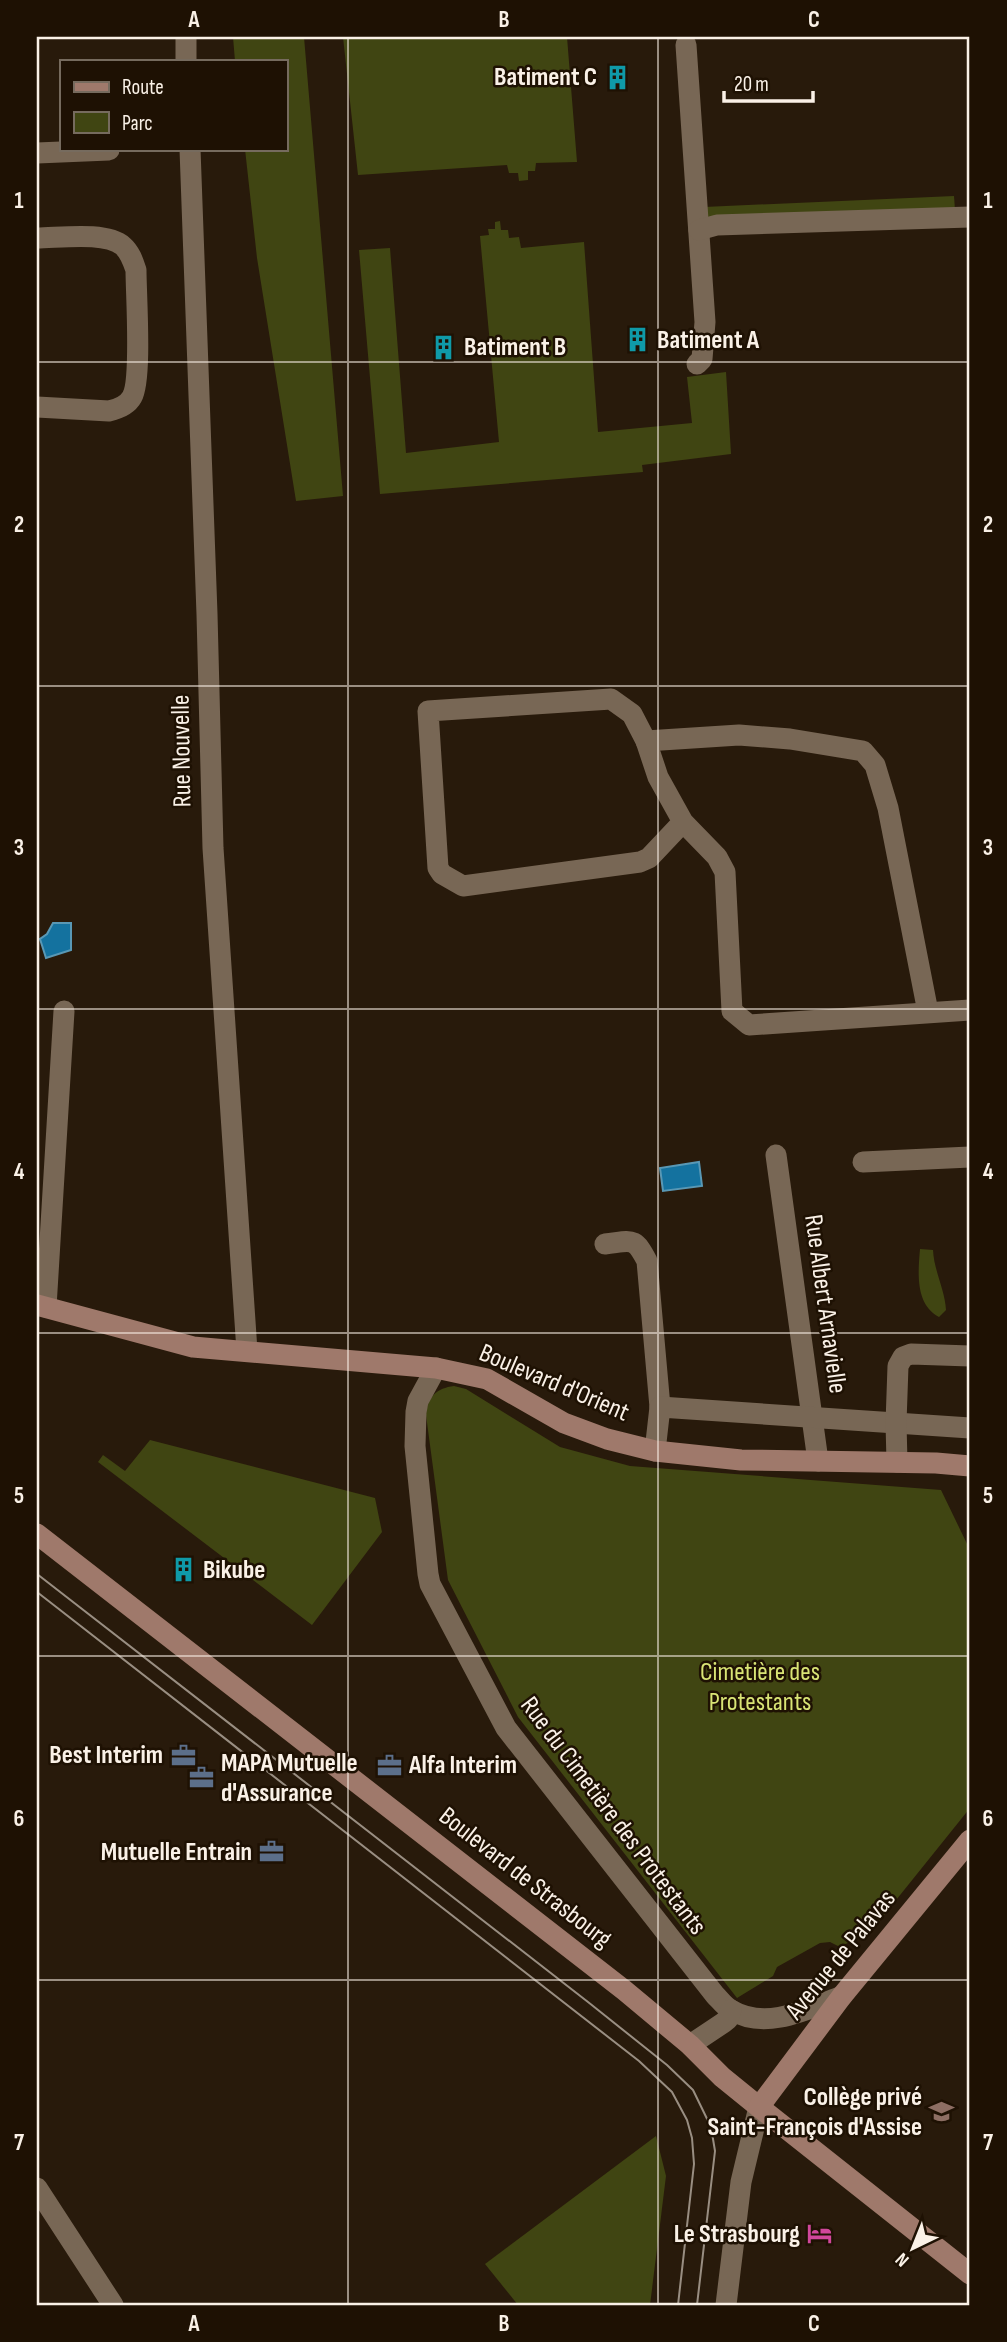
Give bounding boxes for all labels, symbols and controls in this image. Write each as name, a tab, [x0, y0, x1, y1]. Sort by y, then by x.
text: A	[188, 6, 201, 34]
text: B	[499, 6, 510, 34]
text: C	[808, 6, 820, 34]
legend	[60, 60, 287, 150]
scale bar	[724, 60, 813, 104]
place label: Batiment C	[494, 62, 597, 93]
building icon: Batiment C	[603, 63, 631, 91]
text: 20 m	[734, 72, 769, 97]
text: Route	[122, 75, 164, 100]
text: Parc	[122, 111, 153, 136]
text: 1	[14, 187, 24, 215]
text: 1	[983, 187, 993, 215]
place label: Batiment A	[657, 325, 760, 356]
building icon: Batiment A	[623, 326, 651, 354]
place label: Batiment B	[464, 332, 566, 363]
building icon: Batiment B	[430, 333, 458, 361]
text: 2	[14, 511, 24, 539]
text: 2	[983, 511, 993, 539]
street label: Rue Nouvelle	[166, 694, 198, 808]
text: 3	[14, 834, 24, 862]
text: 3	[983, 834, 993, 862]
text: 4	[14, 1158, 25, 1186]
text: 4	[983, 1158, 994, 1186]
street label: Rue Albert Arnavielle	[797, 1213, 853, 1395]
street label: Boulevard d'Orient	[474, 1338, 634, 1429]
text: 5	[14, 1482, 24, 1510]
text: 5	[983, 1482, 993, 1510]
place label: Bikube	[203, 1555, 265, 1586]
building icon: Bikube	[169, 1556, 197, 1584]
park label: Cimetière des Protestants	[700, 1657, 820, 1718]
street label: Rue du Cimetière des Protestants	[513, 1691, 713, 1941]
place label: Best Interim	[49, 1740, 163, 1771]
office icon: Best Interim	[169, 1741, 197, 1769]
place label: MAPA Mutuelle d'Assurance	[221, 1748, 358, 1809]
place label: Alfa Interim	[408, 1750, 517, 1781]
office icon: Alfa Interim	[375, 1751, 403, 1779]
office icon: MAPA Mutuelle d'Assurance	[187, 1764, 215, 1792]
street label: Boulevard de Strasbourg	[433, 1801, 617, 1955]
text: 6	[14, 1805, 24, 1833]
text: 6	[983, 1805, 993, 1833]
place label: Mutuelle Entrain	[101, 1837, 252, 1868]
office icon: Mutuelle Entrain	[258, 1838, 286, 1866]
street label: Avenue de Palavas	[779, 1884, 903, 2027]
place label: Collège privé Saint-François d'Assise	[708, 2082, 922, 2143]
school or university icon: Collège privé Saint-François d'Assise	[928, 2098, 956, 2126]
text: 7	[14, 2129, 24, 2157]
text: 7	[983, 2129, 993, 2157]
north arrow	[878, 2212, 948, 2282]
place label: Le Strasbourg	[674, 2219, 800, 2250]
hotel icon: Le Strasbourg	[806, 2220, 834, 2248]
text: N	[891, 2247, 914, 2271]
text: A	[188, 2310, 201, 2338]
text: B	[499, 2310, 510, 2338]
text: C	[808, 2310, 820, 2338]

